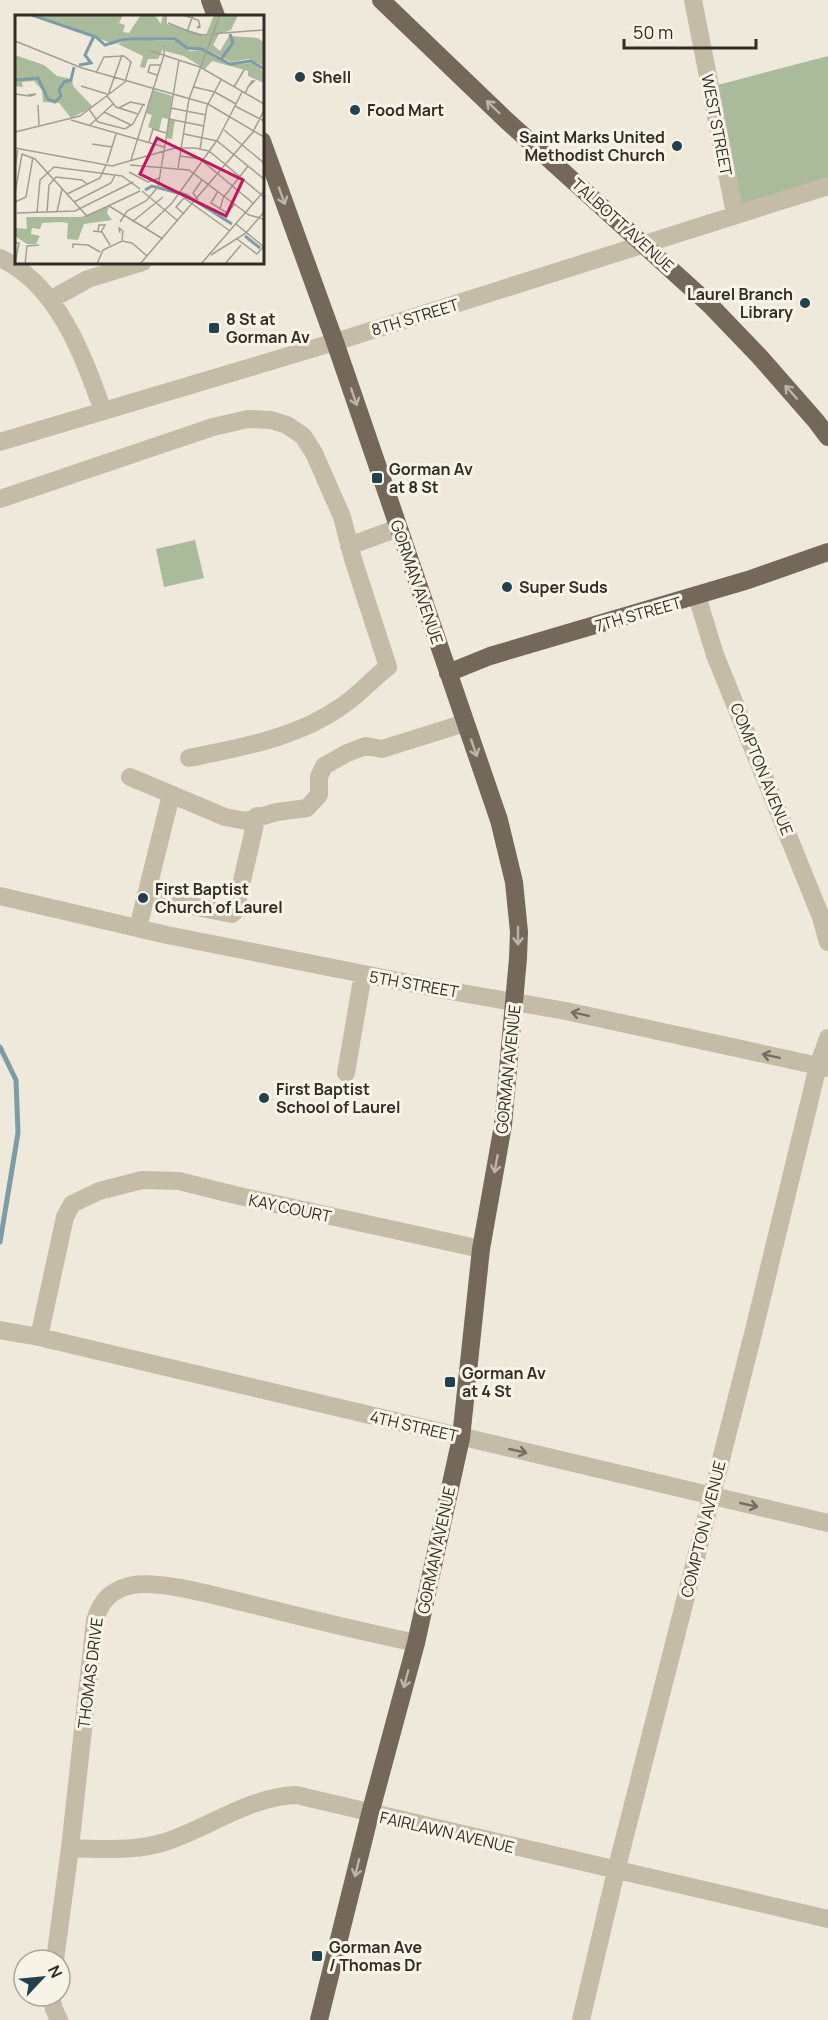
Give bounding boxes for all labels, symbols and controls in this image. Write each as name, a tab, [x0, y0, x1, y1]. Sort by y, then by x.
scale bar	[624, 12, 756, 50]
inset map	[15, 15, 264, 264]
text: 50 m	[633, 20, 673, 44]
place label: Shell	[312, 66, 351, 88]
marker: Shell	[293, 70, 307, 84]
street label: WEST STREET	[696, 72, 738, 178]
place label: Food Mart	[367, 99, 444, 121]
one-way arrow	[486, 100, 501, 114]
marker: Food Mart	[348, 103, 362, 117]
place label: Saint Marks United Methodist Church	[519, 126, 665, 166]
marker: Saint Marks United Methodist Church	[670, 139, 684, 153]
street label: TALBOTT AVENUE	[567, 173, 679, 277]
one-way arrow	[278, 186, 289, 205]
place label: Laurel Branch Library	[687, 283, 793, 323]
street label: 8TH STREET	[369, 293, 462, 341]
marker: Laurel Branch Library	[798, 296, 812, 310]
place label: 8 St at Gorman Av	[226, 308, 310, 348]
marker: 8 St at Gorman Av	[207, 321, 221, 335]
one-way arrow	[784, 385, 798, 400]
one-way arrow	[349, 387, 360, 406]
place label: Gorman Av at 8 St	[389, 458, 473, 498]
marker: Gorman Av at 8 St	[370, 471, 384, 485]
street label: GORMAN AVENUE	[385, 517, 449, 647]
place label: Super Suds	[519, 576, 608, 598]
marker: Super Suds	[500, 580, 514, 594]
street label: 7TH STREET	[592, 591, 684, 637]
street label: COMPTON AVENUE	[725, 700, 799, 838]
one-way arrow	[469, 738, 480, 757]
place label: First Baptist Church of Laurel	[155, 878, 283, 918]
marker: First Baptist Church of Laurel	[136, 891, 150, 905]
one-way arrow	[512, 926, 524, 946]
street label: 5TH STREET	[368, 965, 461, 1003]
street label: GORMAN AVENUE	[490, 1003, 526, 1135]
one-way arrow	[571, 1008, 590, 1020]
one-way arrow	[762, 1049, 781, 1061]
place label: First Baptist School of Laurel	[276, 1078, 400, 1118]
marker: First Baptist School of Laurel	[257, 1091, 271, 1105]
one-way arrow	[491, 1154, 502, 1173]
street label: KAY COURT	[247, 1189, 334, 1228]
place label: Gorman Av at 4 St	[462, 1362, 546, 1402]
marker: Gorman Av at 4 St	[443, 1375, 457, 1389]
street label: 4TH STREET	[368, 1405, 460, 1447]
one-way arrow	[508, 1446, 527, 1457]
street label: COMPTON AVENUE	[675, 1458, 731, 1600]
street label: GORMAN AVENUE	[412, 1484, 460, 1616]
one-way arrow	[739, 1499, 758, 1511]
street label: THOMAS DRIVE	[72, 1616, 108, 1730]
one-way arrow	[400, 1669, 412, 1688]
street label: FAIRLAWN AVENUE	[378, 1806, 516, 1858]
one-way arrow	[350, 1858, 362, 1877]
place label: Gorman Ave / Thomas Dr	[329, 1936, 422, 1976]
north arrow	[12, 1948, 72, 2008]
marker: Gorman Ave / Thomas Dr	[310, 1949, 324, 1963]
text: N	[43, 1961, 68, 1981]

